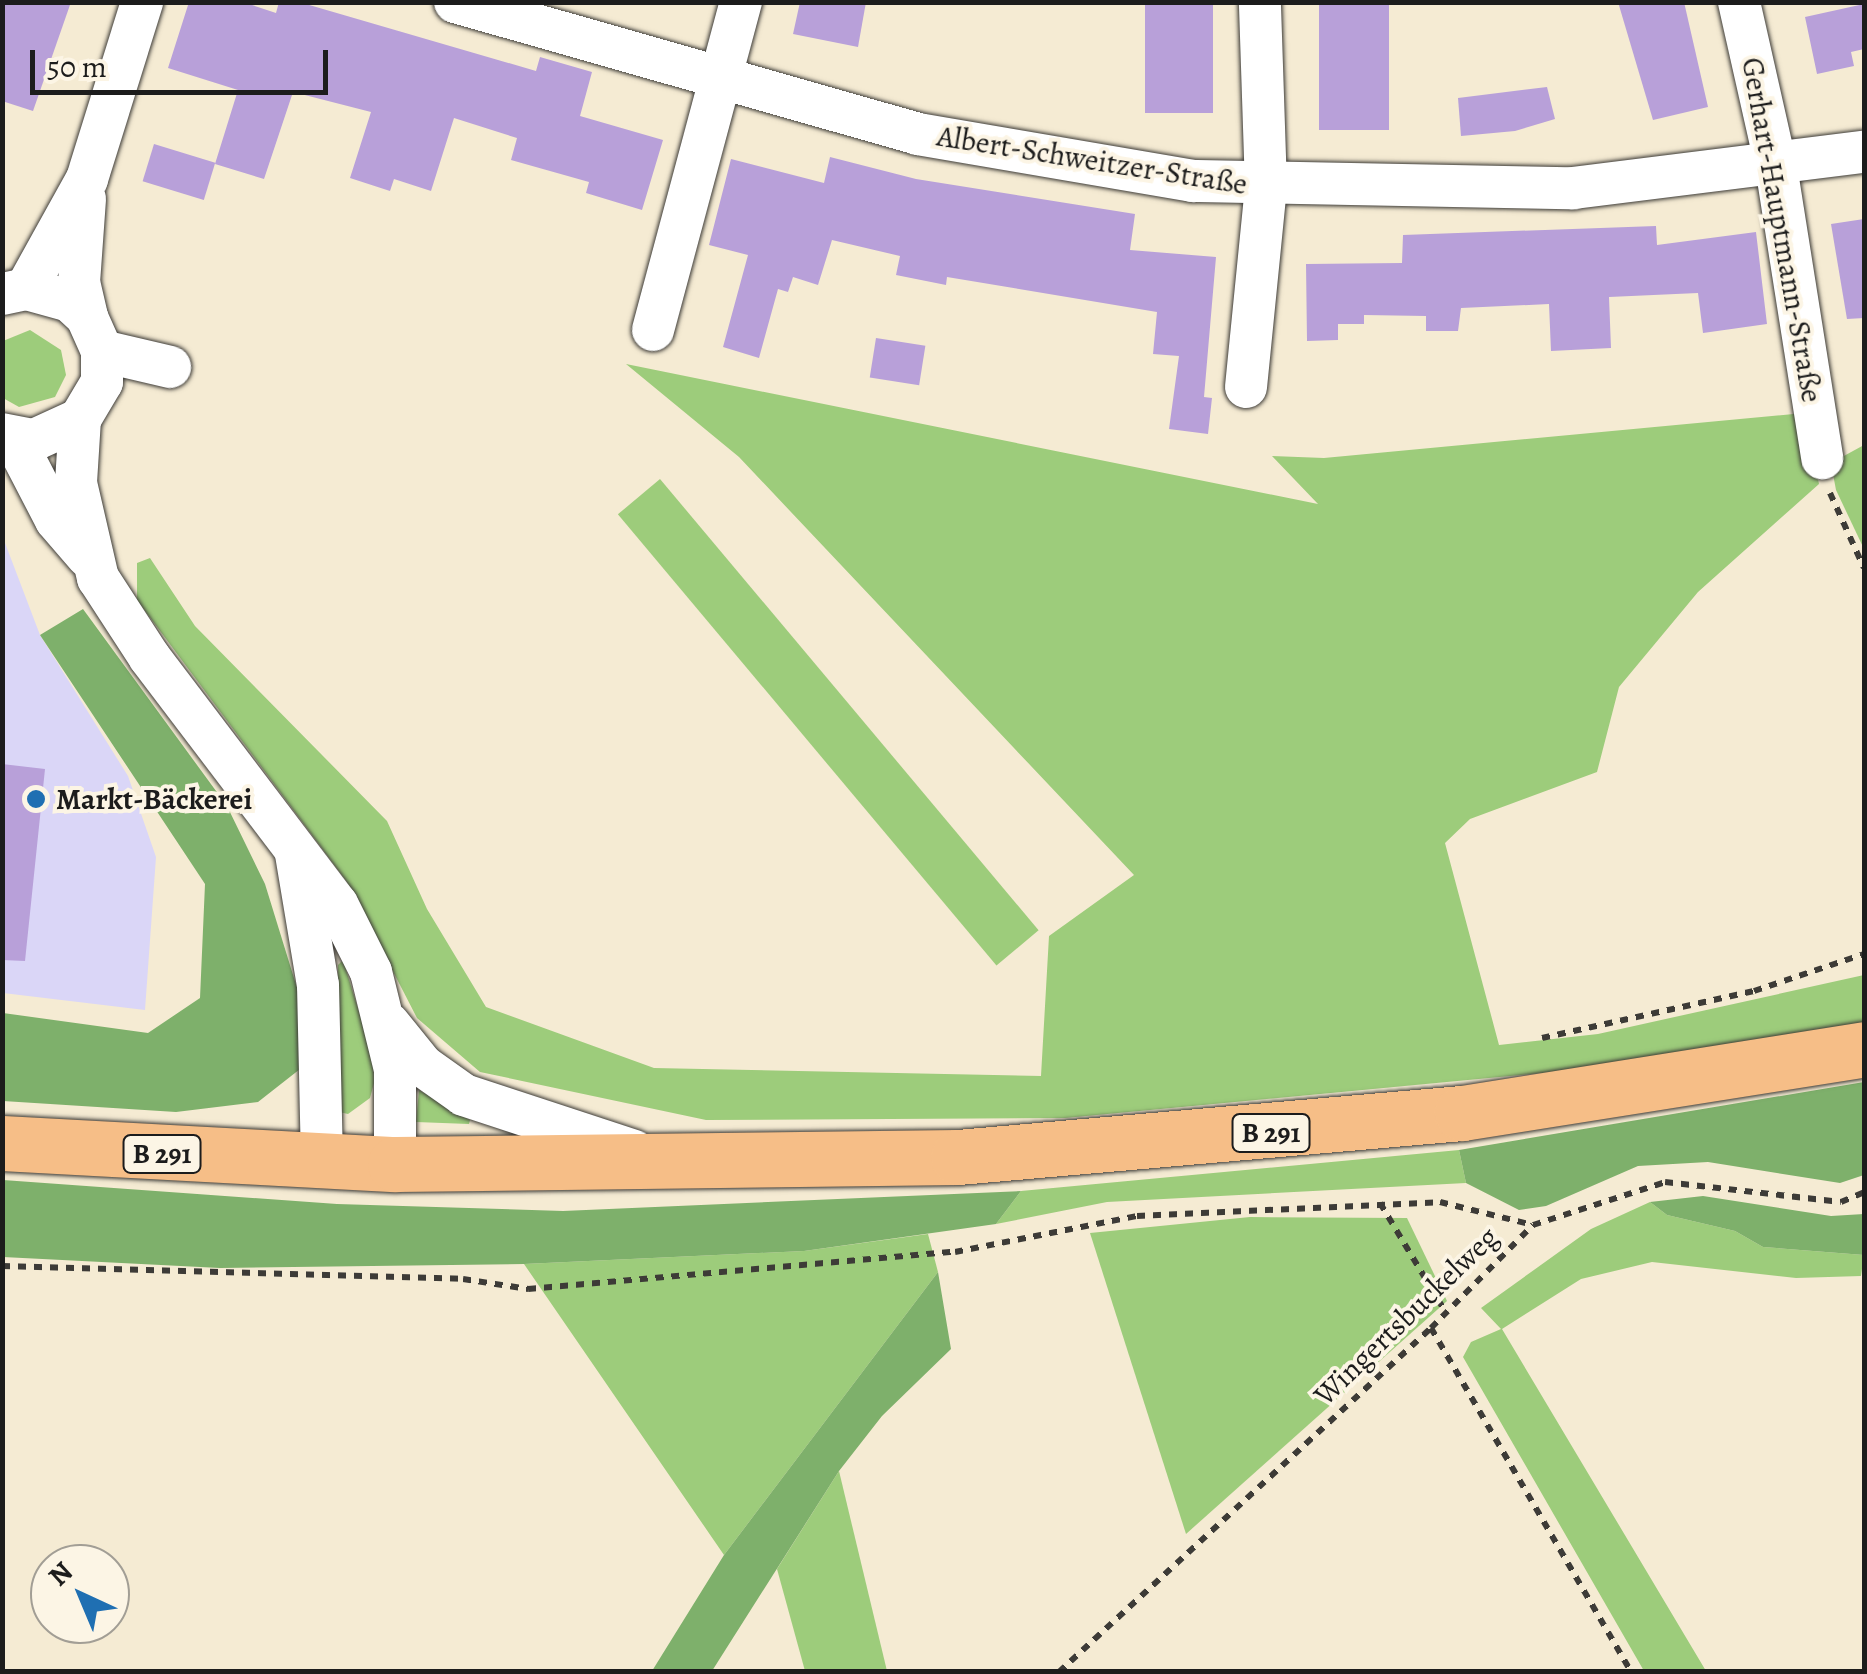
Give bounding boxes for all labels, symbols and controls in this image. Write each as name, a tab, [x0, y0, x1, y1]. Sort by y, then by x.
scale bar	[35, 30, 332, 92]
text: 50 m	[47, 47, 107, 87]
street label: Gerhart-Hauptmann-Straße	[1734, 55, 1830, 405]
street label: Albert-Schweitzer-Straße	[934, 118, 1250, 202]
place label: Markt-Bäckerei	[56, 781, 252, 817]
marker: Markt-Bäckerei	[25, 788, 47, 810]
road number: B 291	[1231, 1110, 1311, 1156]
road number: B 291	[122, 1131, 202, 1177]
street label: Wingertsbuckelweg	[1307, 1219, 1505, 1413]
north arrow	[30, 1544, 130, 1644]
text: N	[40, 1553, 81, 1595]

